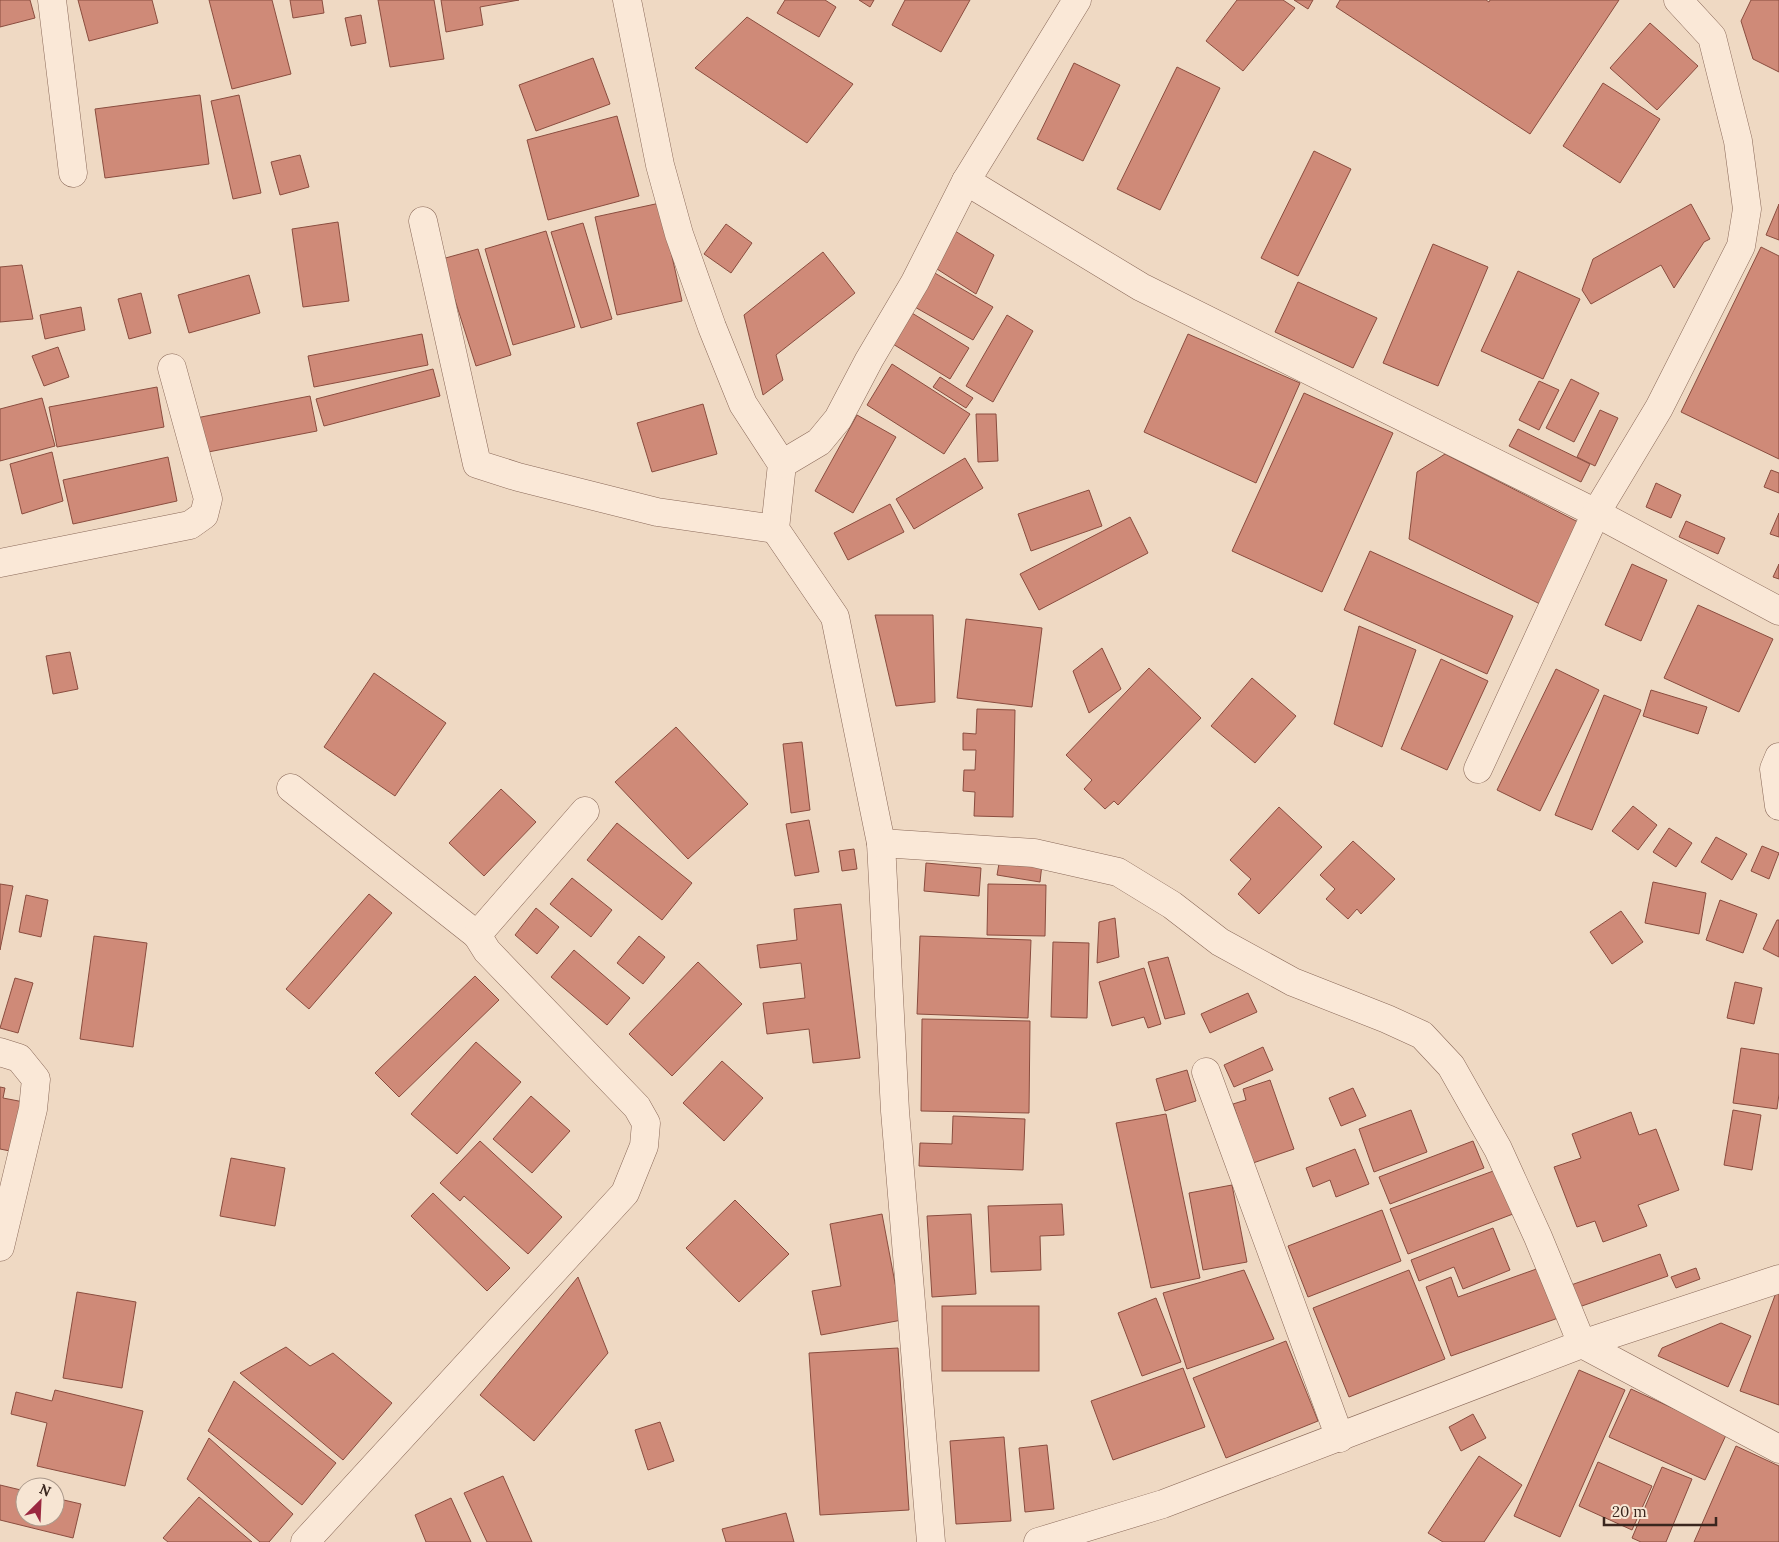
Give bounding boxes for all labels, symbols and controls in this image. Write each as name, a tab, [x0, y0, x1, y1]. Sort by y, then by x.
north arrow	[15, 1477, 65, 1527]
text: N	[37, 1480, 54, 1501]
scale bar	[1604, 1494, 1716, 1526]
text: 20 m	[1612, 1502, 1647, 1521]

